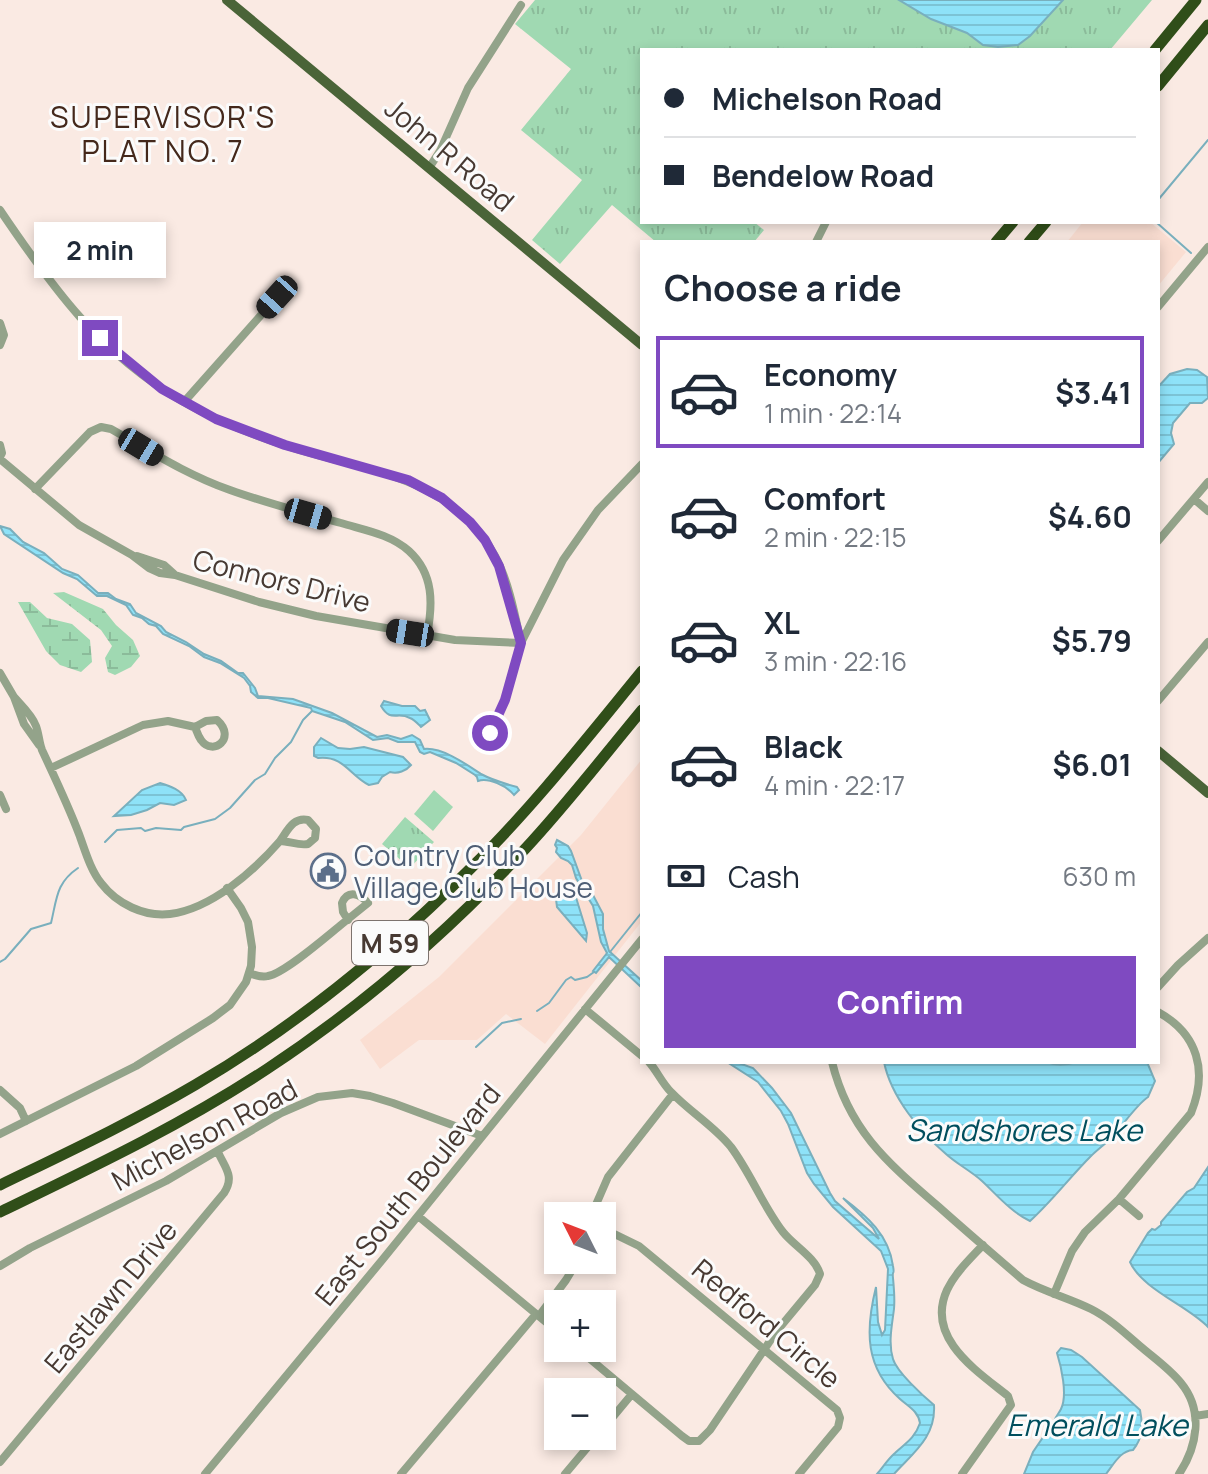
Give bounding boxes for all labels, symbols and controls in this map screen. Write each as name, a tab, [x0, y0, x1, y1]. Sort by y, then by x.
text: Michelson Road	[712, 78, 942, 119]
street label: John R Road	[377, 89, 523, 219]
district label: SUPERVISOR'S PLAT NO. 7	[50, 96, 276, 171]
text: Bendelow Road	[712, 155, 934, 196]
callout: 2 min	[34, 222, 166, 278]
text: 2 min	[66, 232, 134, 268]
text: Choose a ride	[664, 263, 902, 312]
car	[252, 271, 302, 323]
route end	[82, 320, 118, 356]
text: Economy	[764, 354, 897, 395]
icon: car	[668, 356, 740, 428]
text: $3.41	[1055, 372, 1132, 413]
text: 1 min · 22:14	[764, 395, 902, 431]
car	[114, 424, 168, 470]
text: Comfort	[764, 478, 886, 519]
icon: car	[668, 480, 740, 552]
car	[282, 496, 334, 532]
text: $4.60	[1048, 496, 1132, 537]
text: 2 min · 22:15	[764, 519, 906, 555]
street label: Connors Drive	[189, 540, 375, 620]
text: XL	[764, 602, 800, 643]
icon: car	[668, 604, 740, 676]
car	[384, 617, 436, 649]
text: $5.79	[1052, 620, 1132, 661]
text: 3 min · 22:16	[764, 643, 907, 679]
route start	[472, 715, 508, 751]
text: Black	[764, 726, 842, 767]
icon: car	[668, 728, 740, 800]
text: $6.01	[1053, 744, 1132, 785]
text: 4 min · 22:17	[764, 767, 905, 803]
place label: Country Club Village Club House	[354, 836, 593, 906]
public building icon: Country Club Village Club House	[309, 852, 347, 890]
icon: cash	[664, 854, 708, 898]
text: Cash	[728, 856, 800, 897]
text: 630 m	[1062, 858, 1136, 894]
road number: M 59	[352, 921, 428, 965]
button: Confirm	[664, 956, 1136, 1048]
street label: Michelson Road	[105, 1069, 303, 1199]
street label: East South Boulevard	[306, 1075, 508, 1313]
water label: Sandshores Lake	[906, 1109, 1143, 1150]
north arrow	[544, 1202, 616, 1274]
map controls	[544, 1202, 616, 1450]
street label: Eastlawn Drive	[35, 1212, 185, 1380]
street label: Redford Circle	[685, 1250, 849, 1396]
button: +	[544, 1290, 616, 1362]
button: −	[544, 1378, 616, 1450]
water label: Emerald Lake	[1006, 1404, 1189, 1445]

